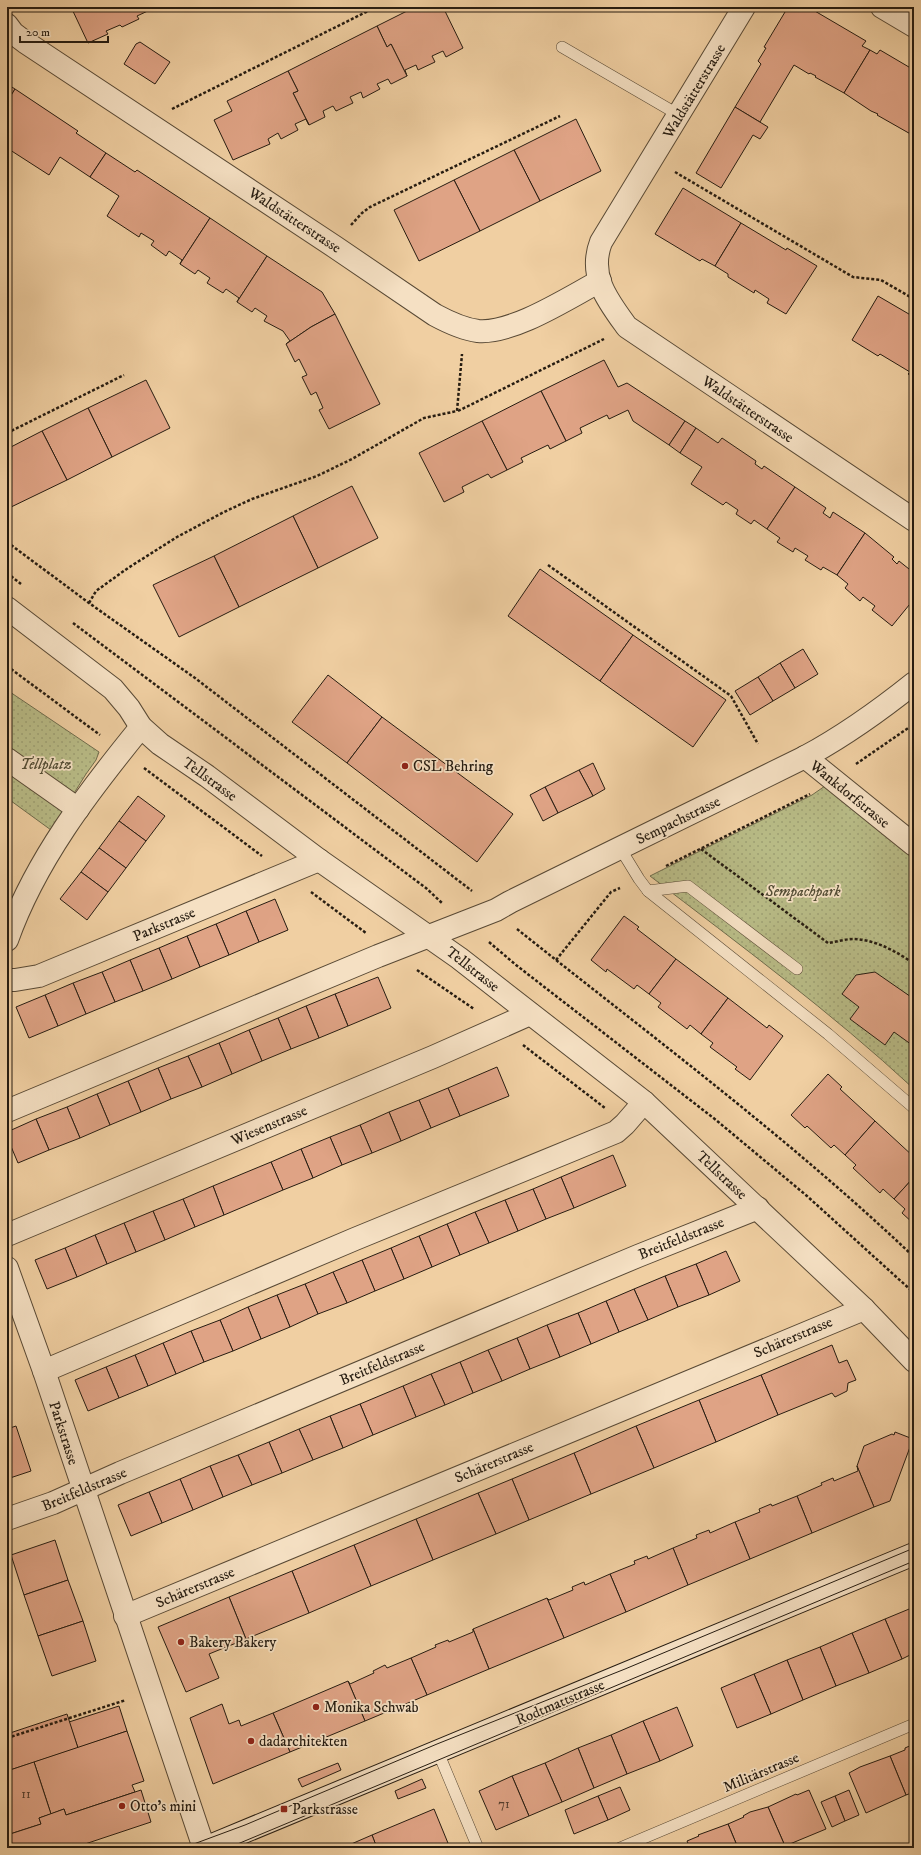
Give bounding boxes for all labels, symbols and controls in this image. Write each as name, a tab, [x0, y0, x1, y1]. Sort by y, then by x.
scale bar	[20, 18, 108, 44]
text: 20 m	[26, 25, 50, 40]
street label: Waldstätterstrasse	[658, 41, 730, 143]
street label: Waldstätterstrasse	[244, 183, 345, 257]
street label: Waldstätterstrasse	[697, 371, 797, 447]
street label: Tellstrasse	[179, 753, 241, 806]
park label: Tellplatz	[20, 755, 72, 774]
street label: Wankdorfstrasse	[805, 756, 894, 832]
place label: CSL Behring	[413, 757, 494, 776]
marker: CSL Behring	[400, 761, 410, 771]
street label: Sempachstrasse	[633, 792, 724, 849]
park label: Sempachpark	[765, 882, 841, 901]
street label: Parkstrasse	[130, 903, 198, 946]
street label: Tellstrasse	[442, 942, 503, 996]
street label: Wiesenstrasse	[227, 1101, 310, 1150]
street label: Tellstrasse	[692, 1147, 751, 1204]
street label: Breitfeldstrasse	[636, 1213, 727, 1264]
street label: Schärerstrasse	[751, 1312, 836, 1363]
street label: Breitfeldstrasse	[337, 1337, 428, 1390]
street label: Parkstrasse	[44, 1399, 83, 1467]
street label: Schärerstrasse	[452, 1437, 537, 1488]
street label: Breitfeldstrasse	[39, 1463, 130, 1516]
street label: Schärerstrasse	[153, 1562, 238, 1613]
place label: Bakery Bakery	[189, 1633, 277, 1652]
marker: Bakery Bakery	[176, 1637, 186, 1647]
street label: Rodtmattstrasse	[513, 1675, 608, 1730]
place label: Monika Schwab	[324, 1698, 419, 1717]
marker: Monika Schwab	[311, 1702, 321, 1712]
place label: dadarchitekten	[259, 1732, 348, 1751]
marker: dadarchitekten	[246, 1736, 256, 1746]
street label: Militärstrasse	[720, 1748, 802, 1797]
house number: 11	[21, 1786, 31, 1802]
house number: 71	[498, 1796, 510, 1812]
place label: Otto's mini	[130, 1797, 196, 1816]
place label: Parkstrasse	[292, 1800, 358, 1819]
marker: Otto's mini	[117, 1801, 127, 1811]
marker: Parkstrasse	[279, 1804, 289, 1814]

